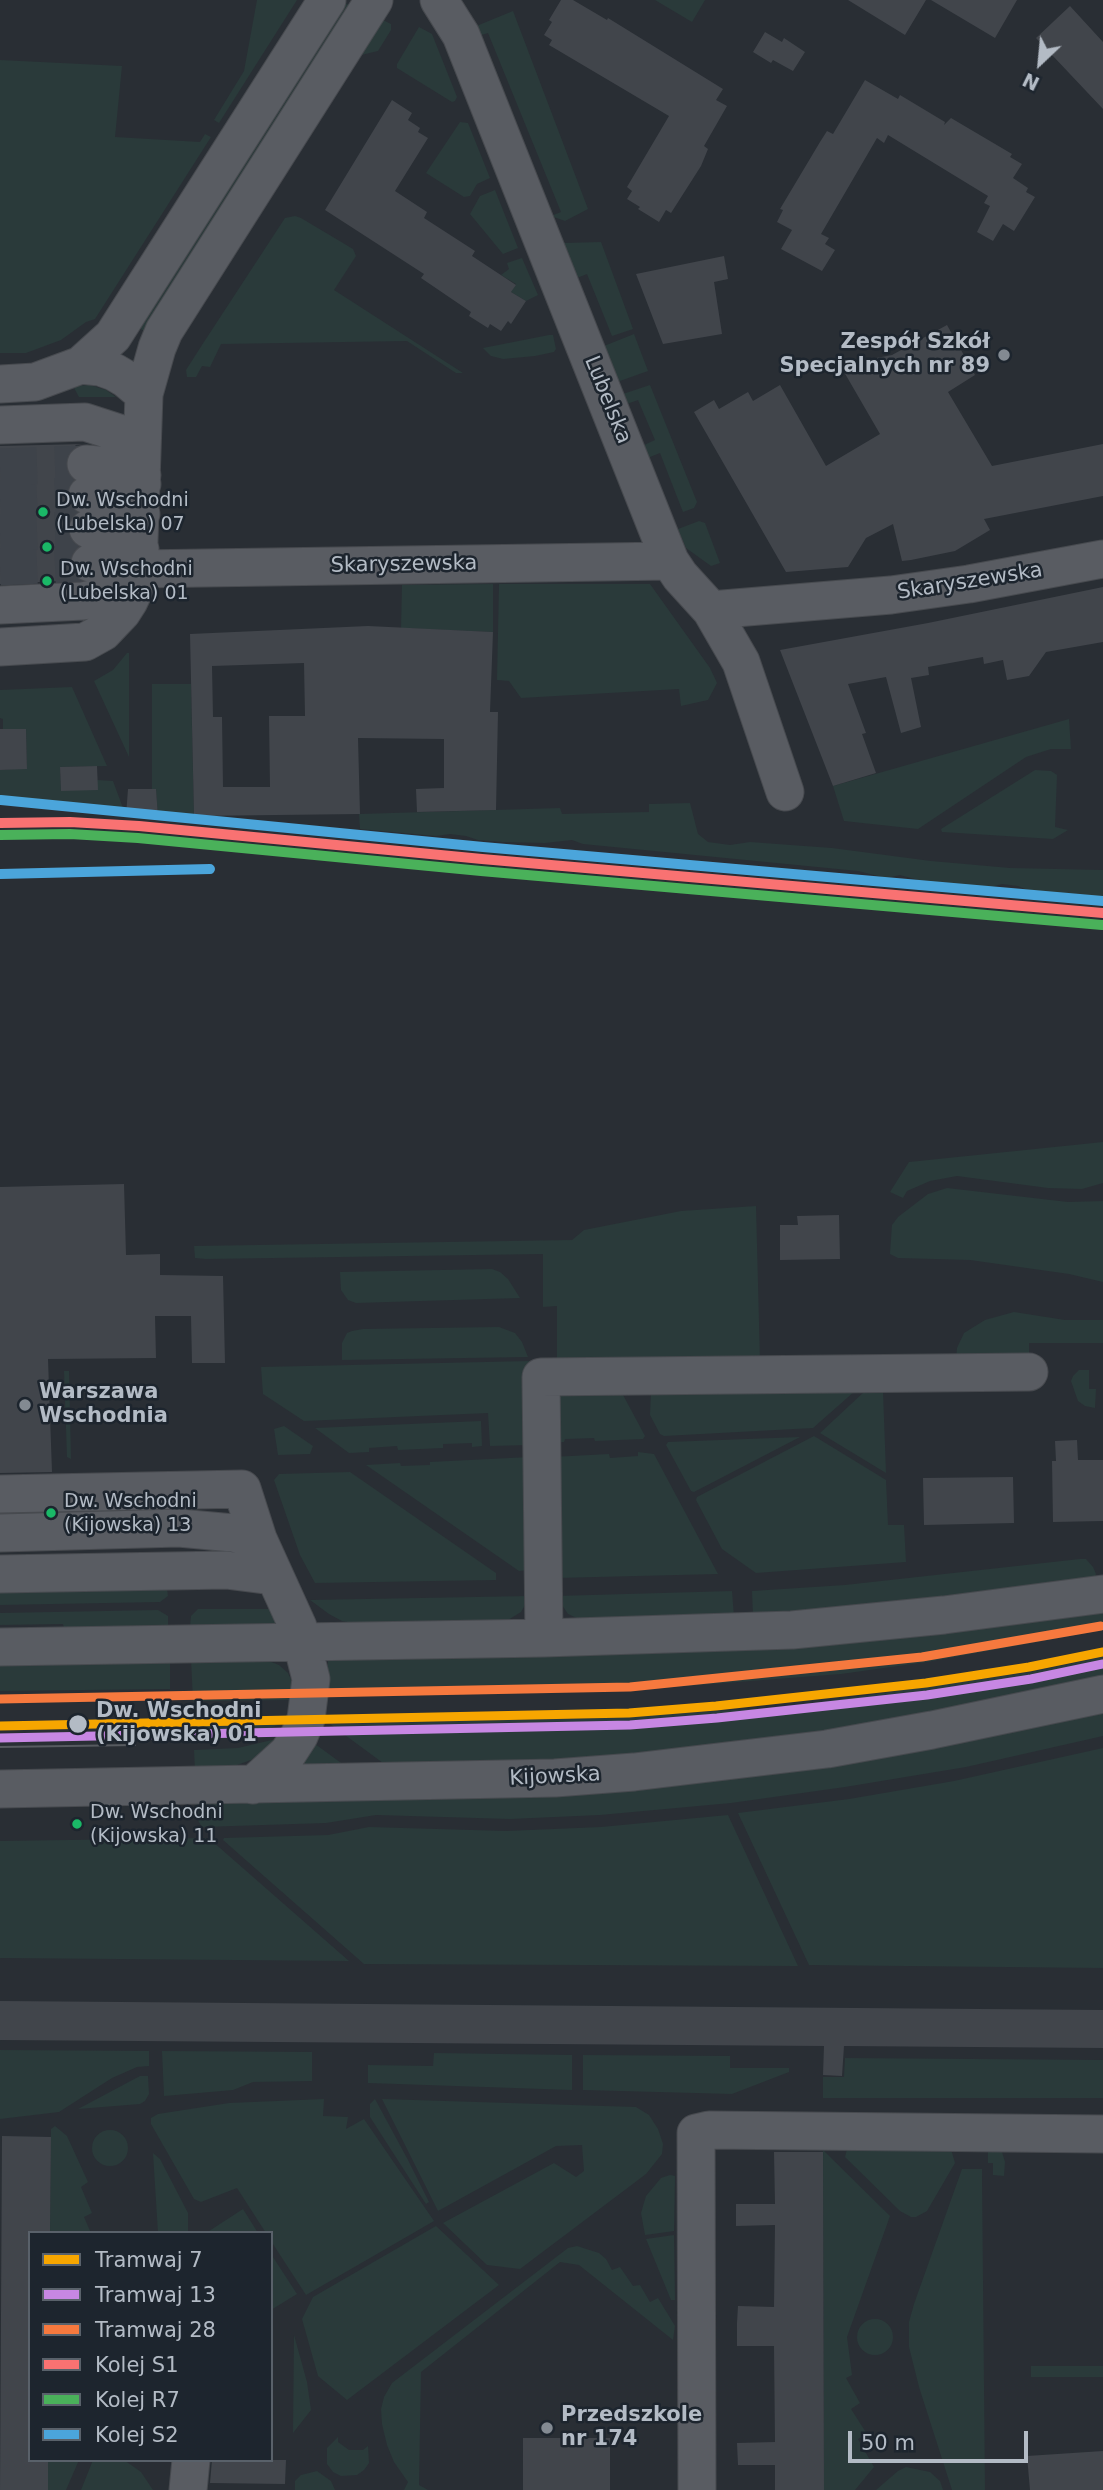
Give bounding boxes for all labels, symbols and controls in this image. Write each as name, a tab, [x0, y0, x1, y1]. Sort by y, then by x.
north arrow	[1005, 28, 1075, 98]
text: N	[1019, 69, 1043, 95]
place label: Zespół Szkół Specjalnych nr 89	[779, 330, 990, 380]
marker: Zespół Szkół Specjalnych nr 89	[996, 347, 1012, 363]
street label: Lubelska	[578, 352, 636, 448]
place label: Dw. Wschodni (Lubelska) 07	[56, 490, 189, 534]
marker: Dw. Wschodni (Lubelska) 07	[36, 505, 50, 519]
unlabelled marker	[40, 540, 54, 554]
street label: Skaryszewska	[330, 551, 478, 579]
street label: Skaryszewska	[896, 558, 1044, 606]
place label: Dw. Wschodni (Lubelska) 01	[60, 559, 193, 603]
marker: Dw. Wschodni (Lubelska) 01	[40, 574, 54, 588]
place label: Warszawa Wschodnia	[39, 1380, 168, 1430]
marker: Warszawa Wschodnia	[17, 1397, 33, 1413]
place label: Dw. Wschodni (Kijowska) 13	[64, 1491, 197, 1535]
marker: Dw. Wschodni (Kijowska) 13	[44, 1506, 58, 1520]
place label: Dw. Wschodni (Kijowska) 01	[96, 1699, 261, 1749]
marker: Dw. Wschodni (Kijowska) 01	[67, 1713, 89, 1735]
street label: Kijowska	[509, 1762, 601, 1792]
place label: Dw. Wschodni (Kijowska) 11	[90, 1802, 223, 1846]
marker: Dw. Wschodni (Kijowska) 11	[70, 1817, 84, 1831]
legend	[28, 2231, 273, 2462]
text: Tramwaj 7	[95, 2248, 203, 2272]
text: Tramwaj 13	[95, 2283, 216, 2307]
text: Tramwaj 28	[95, 2318, 216, 2342]
text: Kolej S1	[95, 2353, 179, 2377]
text: Kolej R7	[95, 2388, 180, 2412]
place label: Przedszkole nr 174	[561, 2403, 702, 2453]
scale bar	[851, 2416, 1031, 2460]
marker: Przedszkole nr 174	[539, 2420, 555, 2436]
text: Kolej S2	[95, 2423, 179, 2447]
text: 50 m	[861, 2431, 915, 2455]

